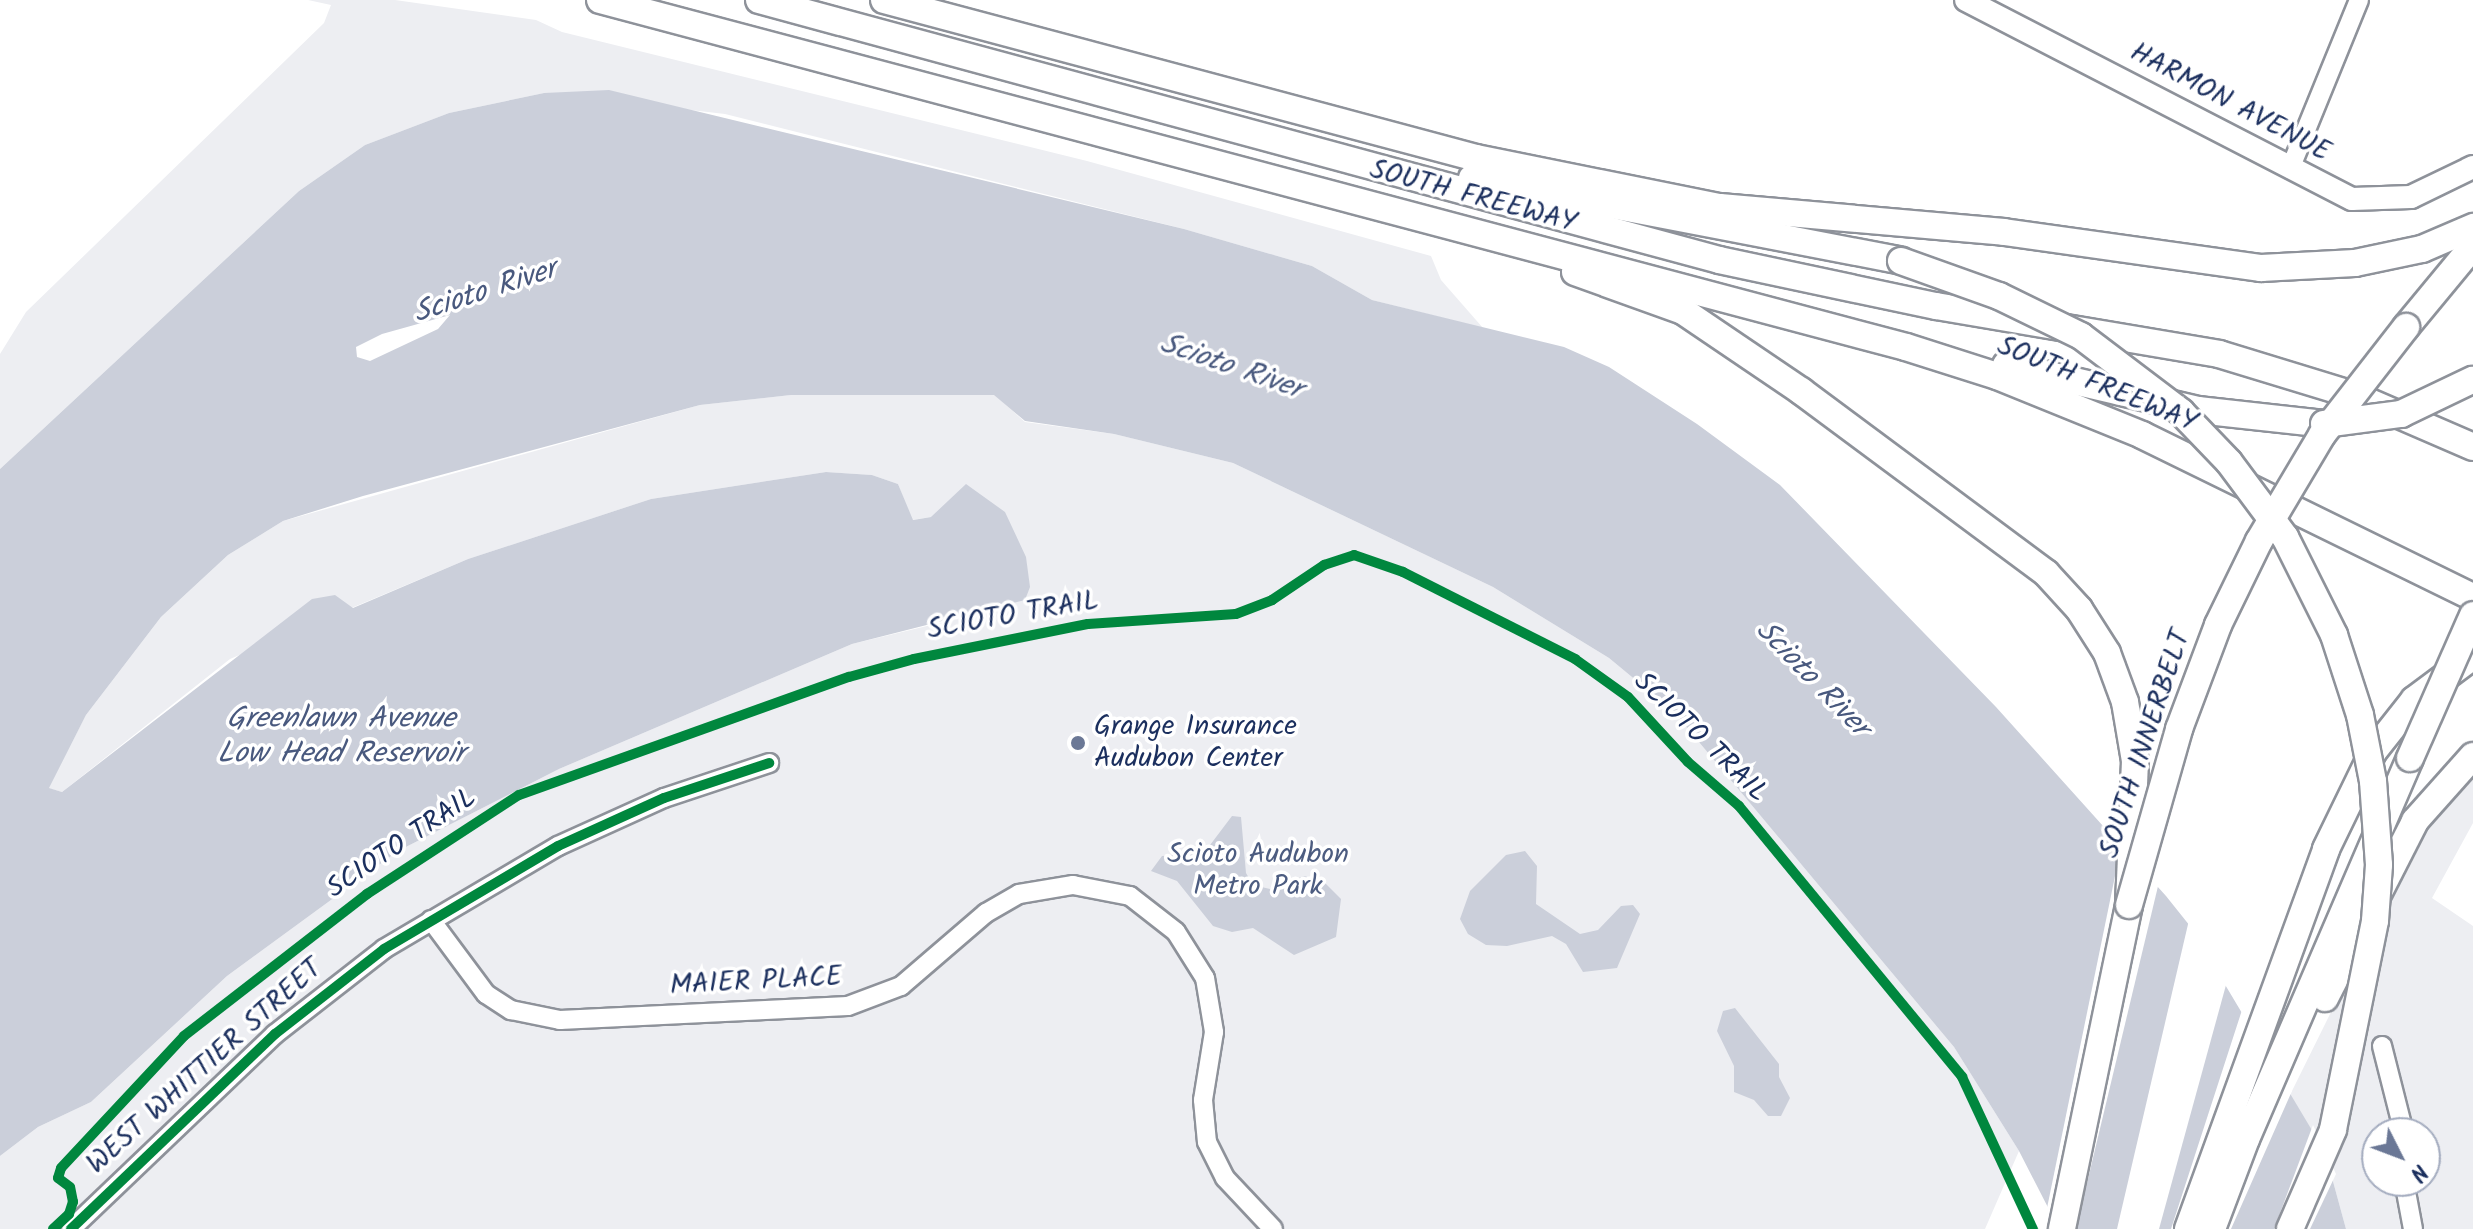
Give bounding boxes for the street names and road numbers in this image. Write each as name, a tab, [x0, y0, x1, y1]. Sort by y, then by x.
street label: HARMON AVENUE	[2124, 36, 2336, 170]
street label: SOUTH FREEWAY	[1366, 153, 1580, 241]
street label: SOUTH FREEWAY	[1992, 330, 2202, 440]
street label: SCIOTO TRAIL	[925, 584, 1101, 648]
street label: SOUTH INNERBELT	[2093, 626, 2199, 862]
street label: SCIOTO TRAIL	[1626, 666, 1774, 810]
street label: SCIOTO TRAIL	[321, 782, 483, 906]
street label: WEST WHITTIER STREET	[80, 952, 330, 1182]
street label: MAIER PLACE	[669, 961, 843, 1003]

